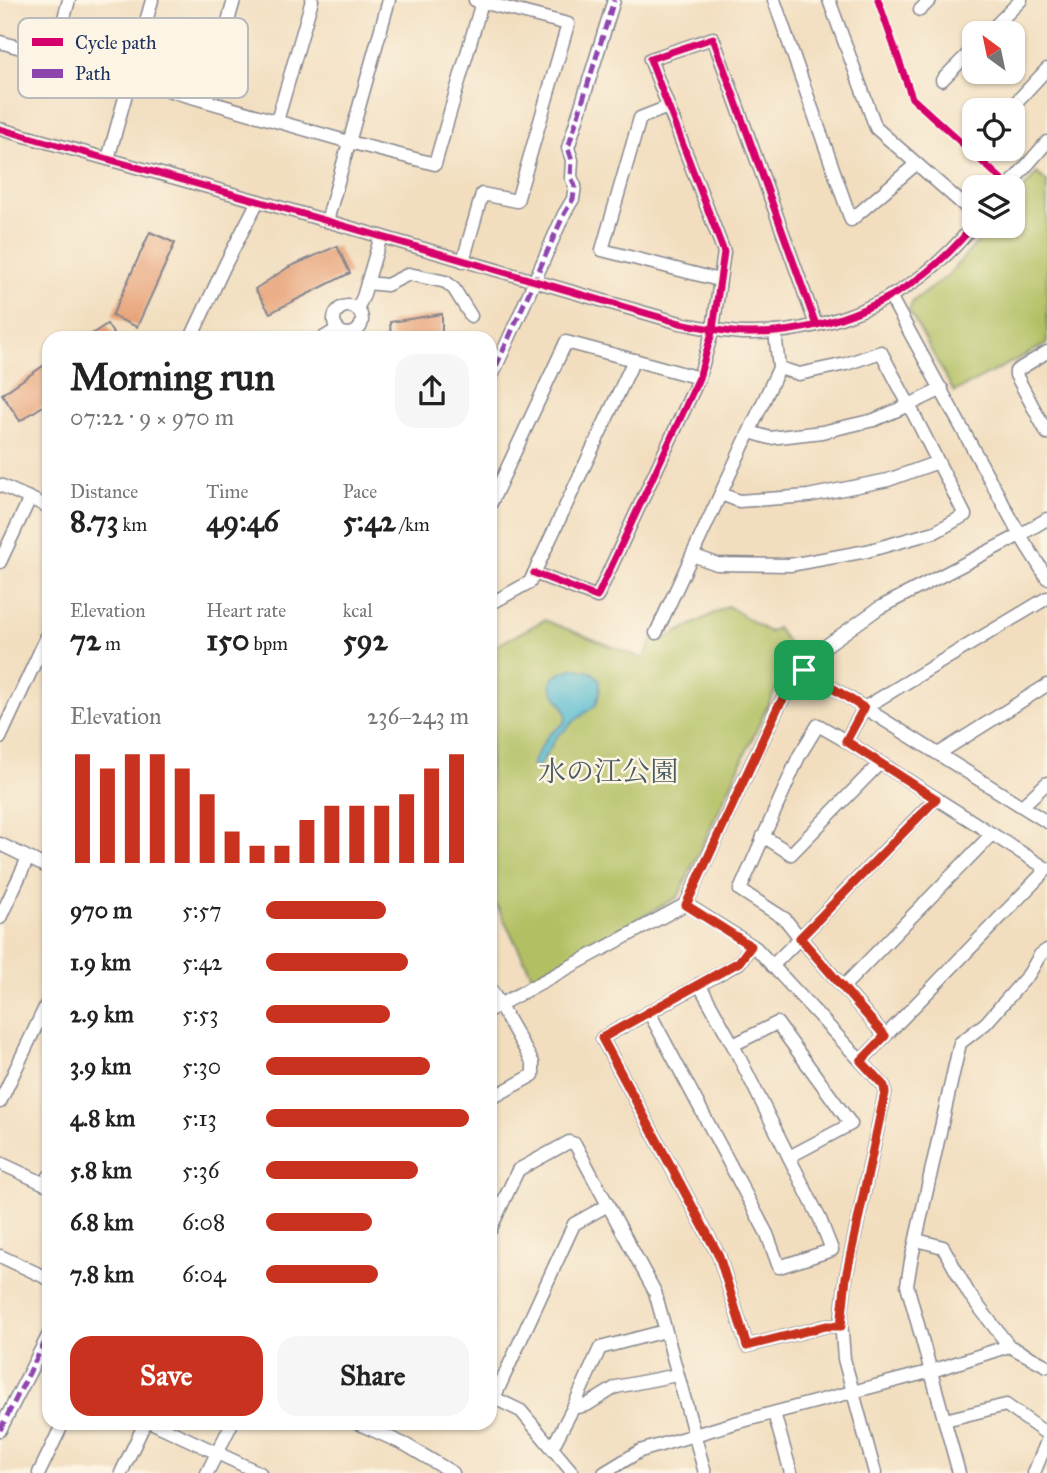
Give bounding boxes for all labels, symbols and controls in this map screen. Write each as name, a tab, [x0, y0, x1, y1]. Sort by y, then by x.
legend	[18, 18, 248, 98]
north arrow	[962, 21, 1026, 84]
map controls	[962, 21, 1025, 238]
text: Cycle path	[75, 31, 157, 54]
text: Path	[75, 62, 111, 85]
button: locate	[962, 98, 1025, 161]
button: layers	[962, 175, 1025, 238]
text: Morning run	[70, 354, 275, 400]
button: share	[395, 354, 469, 428]
text: 07:22 · 9 × 970 m	[70, 403, 234, 431]
text: Distance	[70, 480, 138, 503]
text: Time	[206, 480, 248, 503]
text: Pace	[343, 480, 377, 503]
text: 8.73	[70, 503, 118, 539]
text: 49:46	[206, 503, 279, 539]
text: 5:42	[343, 503, 396, 539]
text: km	[118, 513, 147, 536]
text: /km	[396, 513, 430, 536]
text: Elevation	[70, 599, 145, 622]
text: Heart rate	[206, 599, 286, 622]
text: kcal	[343, 599, 373, 622]
text: 72	[70, 622, 101, 658]
text: 150	[206, 622, 249, 658]
text: 592	[343, 622, 388, 658]
text: m	[101, 632, 121, 655]
text: bpm	[249, 632, 288, 655]
pin	[774, 640, 834, 700]
icon: arrive	[785, 651, 823, 689]
text: Elevation	[70, 702, 161, 730]
text: 236–243 m	[367, 702, 469, 730]
park label: 水の江公園	[538, 754, 678, 789]
text: 970 m	[70, 896, 132, 924]
text: 5:57	[182, 896, 221, 924]
text: 1.9 km	[70, 948, 131, 976]
text: 5:42	[182, 948, 223, 976]
text: 2.9 km	[70, 1000, 134, 1028]
text: 5:53	[182, 1000, 218, 1028]
text: 3.9 km	[70, 1052, 131, 1080]
text: 5:30	[182, 1052, 221, 1080]
text: 4.8 km	[70, 1104, 135, 1132]
text: 5:13	[182, 1104, 217, 1132]
text: 5.8 km	[70, 1156, 132, 1184]
text: 5:36	[182, 1156, 219, 1184]
text: 6.8 km	[70, 1208, 134, 1236]
text: 6:08	[182, 1208, 225, 1236]
text: 7.8 km	[70, 1260, 134, 1288]
text: 6:04	[182, 1260, 226, 1288]
button: Save	[70, 1336, 263, 1416]
button: Share	[277, 1336, 469, 1416]

